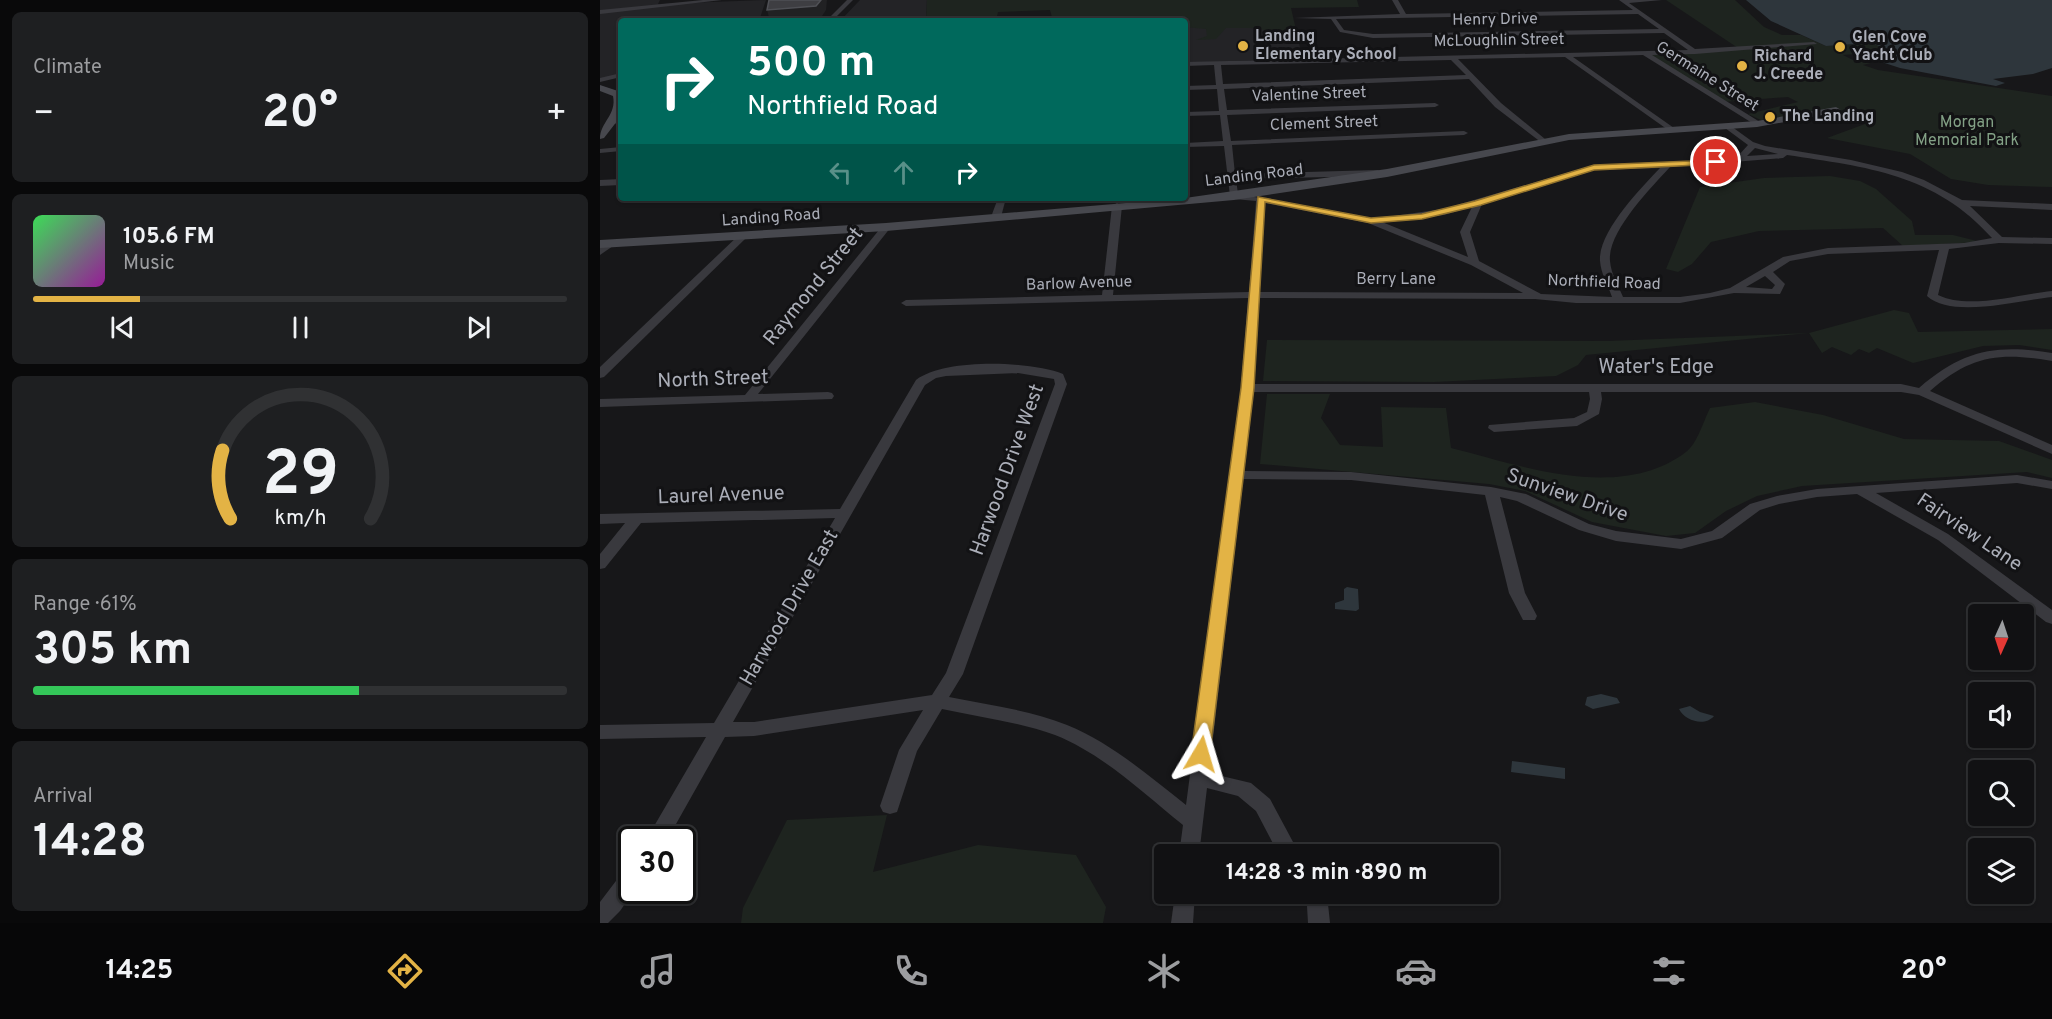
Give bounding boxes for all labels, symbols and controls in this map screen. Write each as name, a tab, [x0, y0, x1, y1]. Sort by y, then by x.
street label: Henry Drive	[1452, 9, 1538, 31]
place label: Landing Elementary School	[1255, 27, 1397, 65]
place label: Glen Cove Yacht Club	[1852, 28, 1932, 66]
street label: McLoughlin Street	[1433, 30, 1565, 52]
street label: Germaine Street	[1652, 37, 1762, 117]
text: 500 m	[747, 38, 875, 91]
marker: Landing Elementary School	[1236, 39, 1250, 53]
marker: Glen Cove Yacht Club	[1833, 40, 1847, 54]
icon: right	[648, 42, 726, 120]
place label: Richard J. Creede	[1754, 47, 1823, 85]
text: Climate	[33, 55, 102, 81]
marker: Richard J. Creede	[1735, 59, 1749, 73]
street label: Valentine Street	[1251, 83, 1367, 107]
text: 20°	[262, 86, 338, 143]
text: Northfield Road	[747, 90, 938, 124]
text: −	[33, 94, 54, 136]
text: +	[546, 94, 567, 136]
place label: The Landing	[1782, 107, 1874, 127]
marker: The Landing	[1763, 110, 1777, 124]
street label: Clement Street	[1269, 112, 1379, 136]
park label: Morgan Memorial Park	[1915, 113, 2019, 151]
pin	[1690, 136, 1741, 187]
icon: arrive	[1699, 145, 1732, 178]
icon: left	[824, 156, 857, 189]
icon: ahead	[887, 156, 920, 189]
icon: right	[950, 156, 983, 189]
street label: Landing Road	[1204, 160, 1304, 192]
street label: Landing Road	[721, 205, 821, 231]
street label: Raymond Street	[758, 222, 870, 352]
text: 105.6 FM	[123, 224, 215, 251]
text: Music	[123, 251, 175, 277]
street label: Berry Lane	[1356, 270, 1436, 290]
street label: Northfield Road	[1547, 271, 1661, 295]
street label: Barlow Avenue	[1025, 272, 1133, 296]
icon: previous	[106, 311, 139, 344]
icon: pause	[284, 311, 317, 344]
icon: next	[462, 311, 495, 344]
street label: Water's Edge	[1598, 355, 1714, 381]
street label: North Street	[657, 365, 769, 395]
street label: Harwood Drive West	[965, 381, 1051, 559]
text: 29	[262, 438, 338, 517]
street label: Sunview Drive	[1503, 463, 1631, 529]
street label: Laurel Avenue	[657, 481, 785, 511]
street label: Fairview Lane	[1911, 488, 2027, 578]
text: km/h	[274, 505, 326, 532]
street label: Harwood Drive East	[735, 525, 845, 691]
text: Range · 61%	[33, 592, 137, 618]
north arrow	[1968, 604, 2034, 670]
map controls	[1968, 604, 2034, 904]
text: 305 km	[33, 623, 192, 680]
button: sound	[1968, 682, 2034, 748]
position arrow	[1169, 722, 1233, 786]
button: search	[1968, 760, 2034, 826]
text: Arrival	[33, 784, 93, 810]
text: 14:28	[33, 815, 147, 872]
speed limit sign: 30	[618, 826, 696, 904]
button: layers	[1968, 838, 2034, 904]
text: 14:28 · 3 min · 890 m	[1226, 860, 1427, 887]
icon: directions	[384, 950, 426, 992]
icon: music	[637, 950, 679, 992]
icon: phone	[890, 950, 932, 992]
icon: climate	[1143, 950, 1185, 992]
icon: car	[1395, 950, 1437, 992]
icon: filters	[1648, 950, 1690, 992]
text: 14:25	[105, 954, 173, 988]
text: 20°	[1901, 954, 1947, 988]

